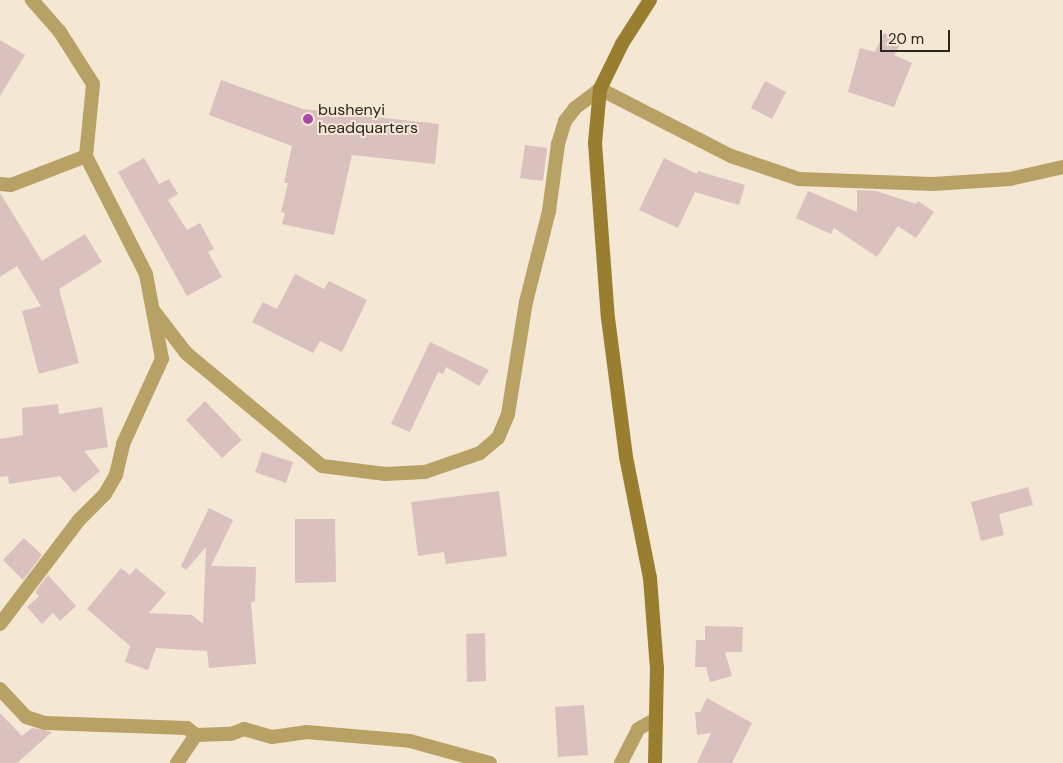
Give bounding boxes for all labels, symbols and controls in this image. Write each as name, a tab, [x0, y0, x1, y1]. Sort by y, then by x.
scale bar	[883, 20, 953, 52]
text: 20 m	[888, 29, 924, 49]
place label: bushenyi headquarters	[318, 100, 418, 138]
marker: bushenyi headquarters	[302, 113, 314, 125]

